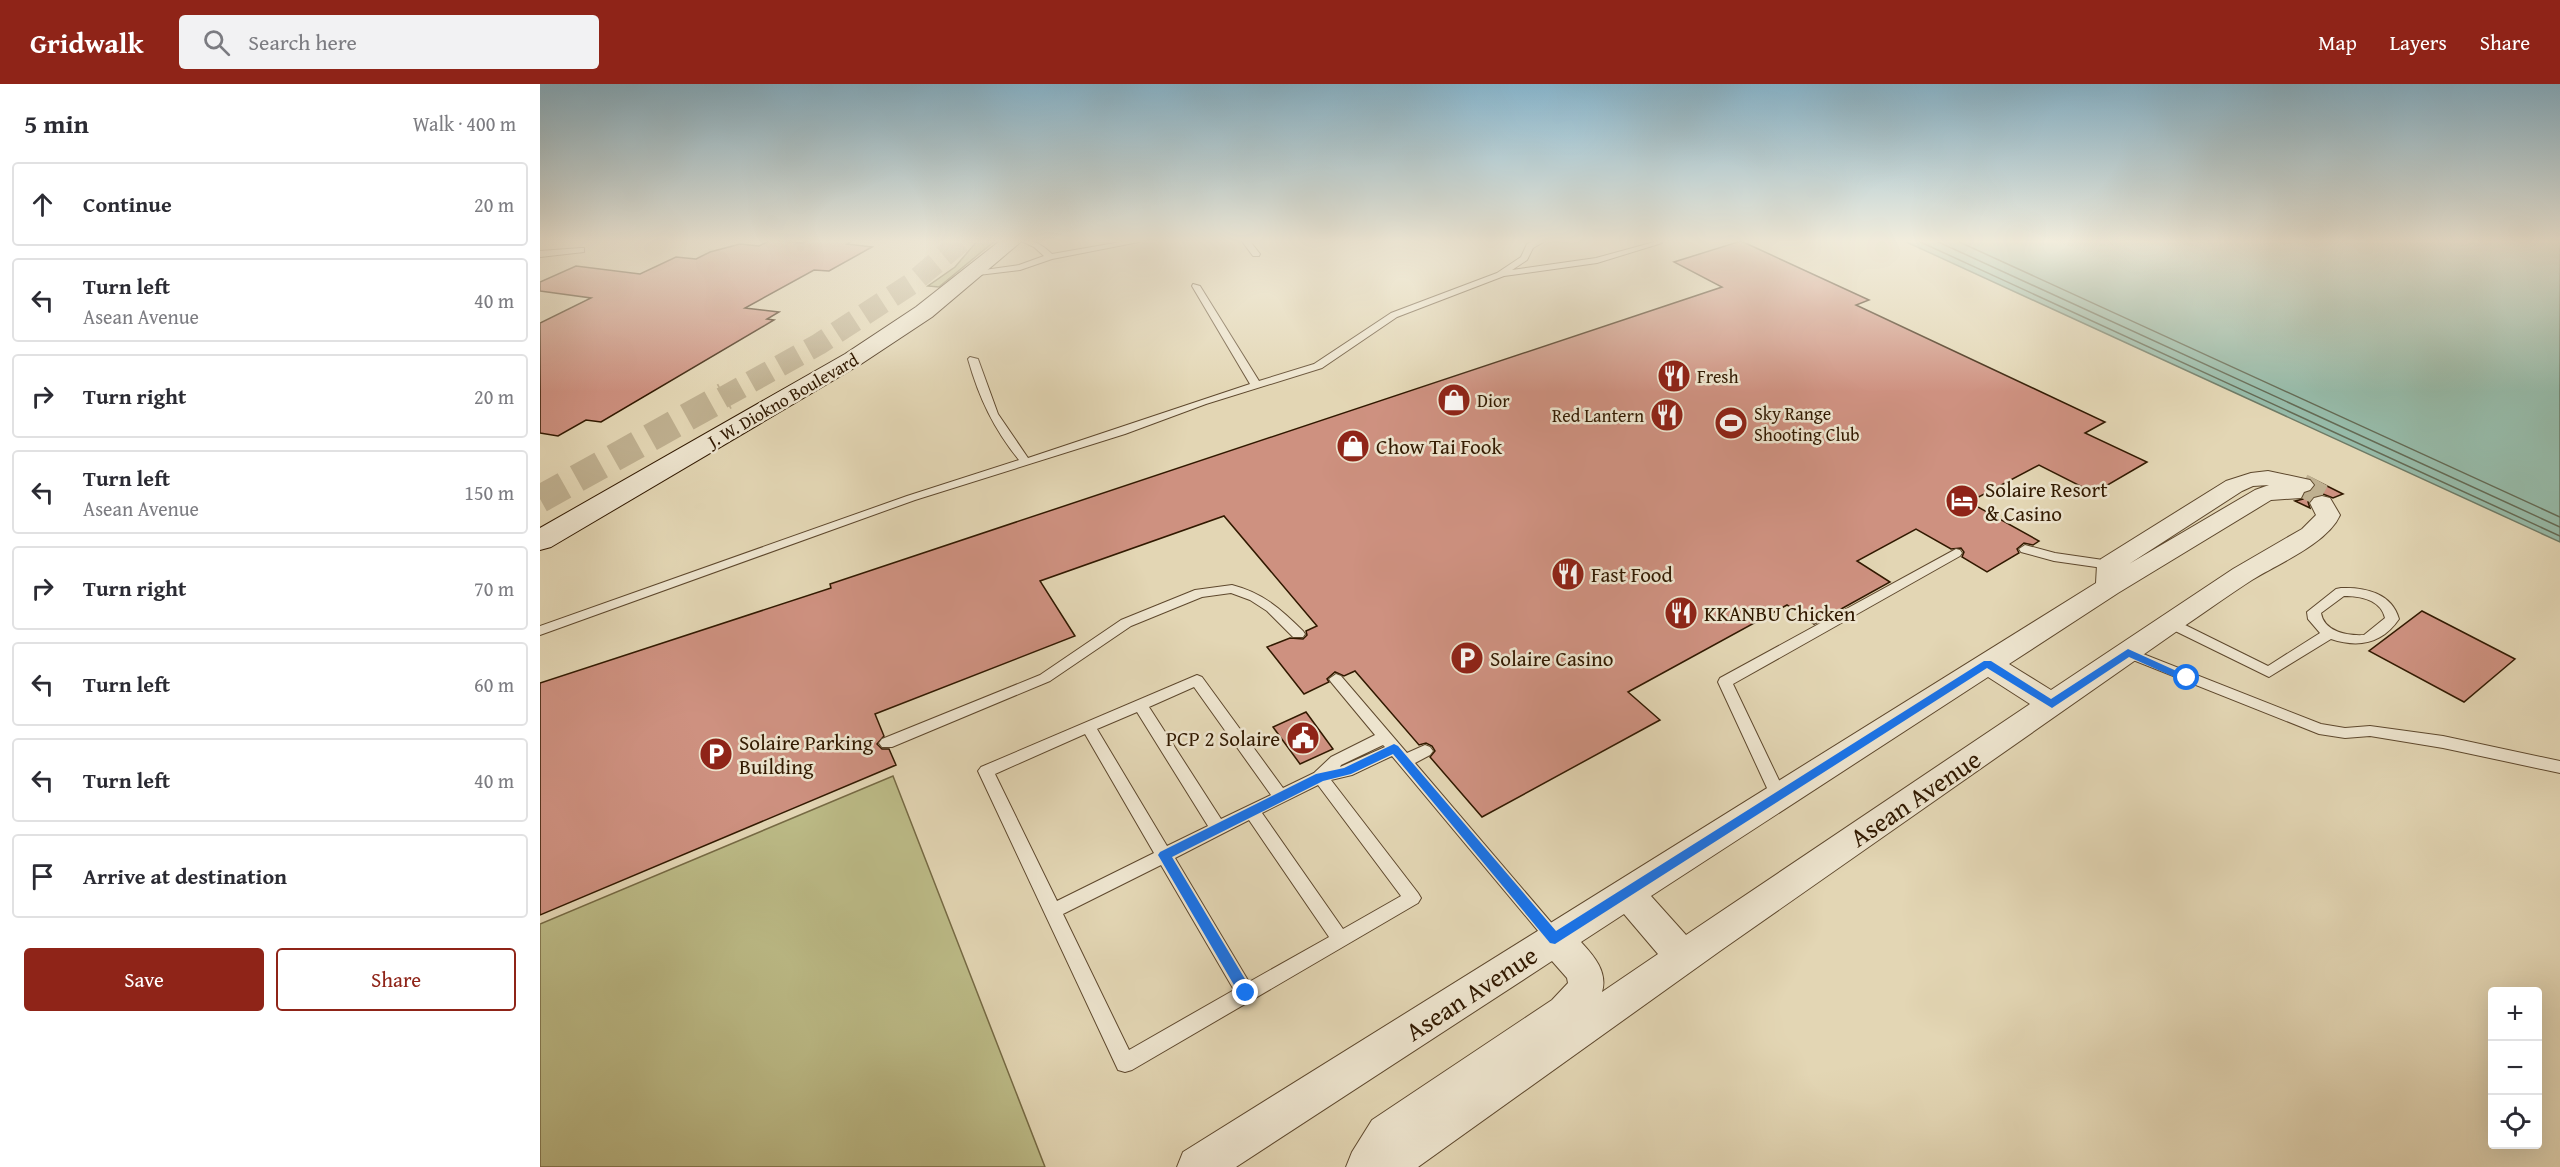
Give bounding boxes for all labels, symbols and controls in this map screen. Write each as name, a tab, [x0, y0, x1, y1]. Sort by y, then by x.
search box	[179, 15, 599, 69]
text: Gridwalk	[30, 22, 143, 63]
icon: search	[200, 26, 233, 59]
text: Search here	[248, 26, 357, 58]
text: Map	[2318, 27, 2357, 58]
text: Layers	[2390, 27, 2447, 58]
text: Share	[2480, 27, 2530, 58]
text: 5 min	[24, 104, 89, 143]
text: Walk · 400 m	[413, 109, 516, 138]
icon: ahead	[26, 188, 59, 221]
text: Continue	[83, 188, 172, 220]
text: 20 m	[474, 190, 514, 219]
text: Turn left	[83, 270, 170, 302]
icon: left	[26, 284, 59, 317]
text: 40 m	[474, 286, 514, 315]
text: Asean Avenue	[83, 302, 199, 331]
street label: J. W. Diokno Boulevard	[701, 346, 864, 455]
restaurant icon: Fresh	[1656, 358, 1692, 394]
place label: Fresh	[1697, 363, 1739, 390]
icon: right	[26, 380, 59, 413]
text: Turn right	[83, 380, 186, 412]
text: 20 m	[474, 382, 514, 411]
shop icon: Dior	[1436, 382, 1472, 418]
place label: Dior	[1477, 387, 1510, 414]
restaurant icon: Red Lantern	[1649, 397, 1685, 433]
place label: Sky Range Shooting Club	[1754, 400, 1860, 448]
place label: Red Lantern	[1552, 402, 1644, 429]
sports icon: Sky Range Shooting Club	[1713, 405, 1749, 441]
shop icon: Chow Tai Fook	[1335, 428, 1371, 464]
place label: Chow Tai Fook	[1376, 431, 1502, 462]
text: Turn left	[83, 462, 170, 494]
place label: Solaire Resort & Casino	[1985, 474, 2108, 529]
icon: left	[26, 476, 59, 509]
text: 150 m	[464, 478, 514, 507]
hotel icon: Solaire Resort & Casino	[1944, 483, 1980, 519]
text: Asean Avenue	[83, 494, 199, 523]
restaurant icon: Fast Food	[1550, 556, 1586, 592]
place label: Fast Food	[1591, 559, 1674, 590]
icon: right	[26, 572, 59, 605]
text: Turn right	[83, 572, 186, 604]
text: 70 m	[474, 574, 514, 603]
restaurant icon: KKANBU Chicken	[1663, 595, 1699, 631]
place label: KKANBU Chicken	[1704, 598, 1856, 629]
parking icon: Solaire Casino	[1449, 640, 1485, 676]
place label: Solaire Casino	[1490, 643, 1614, 674]
route start	[2173, 664, 2199, 690]
icon: left	[26, 668, 59, 701]
text: Turn left	[83, 668, 170, 700]
text: 60 m	[474, 670, 514, 699]
public building icon: PCP 2 Solaire	[1285, 720, 1321, 756]
place label: PCP 2 Solaire	[1166, 723, 1280, 754]
place label: Solaire Parking Building	[739, 727, 874, 782]
parking icon: Solaire Parking Building	[698, 736, 734, 772]
street label: Asean Avenue	[1842, 740, 1988, 856]
icon: left	[26, 764, 59, 797]
text: Turn left	[83, 764, 170, 796]
text: 40 m	[474, 766, 514, 795]
icon: arrive	[26, 860, 59, 893]
text: Arrive at destination	[83, 860, 287, 892]
street label: Asean Avenue	[1397, 936, 1545, 1050]
button: Save	[24, 948, 264, 1011]
button: Share	[276, 948, 516, 1011]
route end	[1232, 979, 1258, 1005]
map controls	[2488, 987, 2542, 1149]
button: +	[2488, 987, 2542, 1041]
button: −	[2488, 1041, 2542, 1095]
button: locate	[2488, 1095, 2542, 1149]

